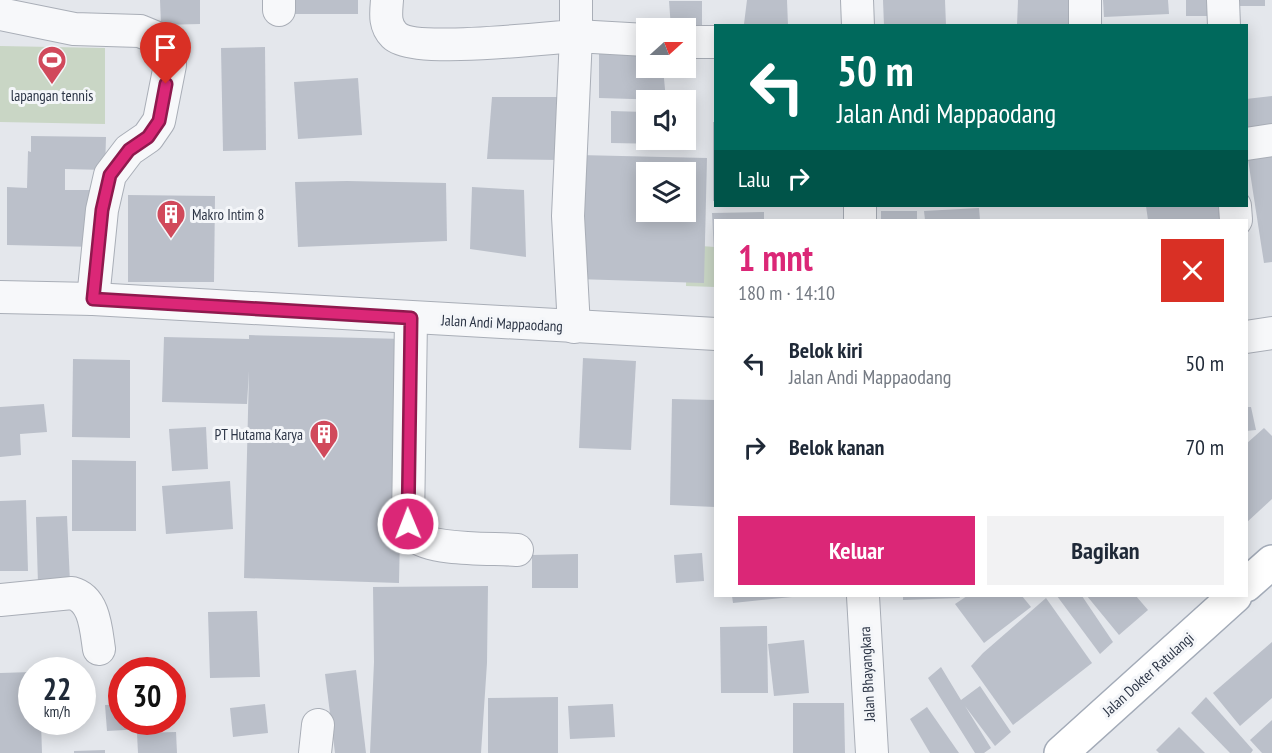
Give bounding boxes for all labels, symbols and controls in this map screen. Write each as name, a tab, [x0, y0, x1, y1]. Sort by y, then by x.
north arrow	[636, 18, 696, 78]
map controls	[636, 18, 696, 222]
pin	[140, 22, 191, 84]
icon: arrive	[149, 31, 182, 64]
text: 50 m	[837, 43, 914, 98]
sports icon: lapangan tennis	[36, 44, 68, 86]
icon: left	[738, 48, 816, 126]
place label: lapangan tennis	[11, 86, 93, 105]
button: sound	[636, 90, 696, 150]
text: Jalan Andi Mappaodang	[837, 96, 1056, 130]
button: layers	[636, 162, 696, 222]
icon: right	[782, 162, 815, 195]
text: Lalu	[738, 165, 770, 193]
building icon: Makro Intim 8	[155, 198, 187, 240]
place label: Makro Intim 8	[192, 205, 264, 224]
text: 1 mnt	[738, 234, 813, 281]
button: close	[1161, 239, 1224, 302]
text: 180 m · 14:10	[738, 280, 835, 306]
street label: Jalan Andi Mappaodang	[440, 310, 563, 336]
text: Belok kiri	[789, 336, 863, 364]
icon: left	[738, 347, 771, 380]
text: 50 m	[1185, 349, 1224, 377]
text: Jalan Andi Mappaodang	[789, 364, 951, 390]
building icon: PT Hutama Karya	[308, 418, 340, 460]
place label: PT Hutama Karya	[215, 425, 303, 444]
icon: right	[738, 431, 771, 464]
text: Belok kanan	[789, 433, 884, 461]
text: 70 m	[1185, 433, 1224, 461]
position arrow	[376, 492, 440, 556]
button: Keluar	[738, 516, 975, 585]
button: Bagikan	[987, 516, 1224, 585]
street label: Jalan Bhayangkara	[855, 626, 879, 723]
street label: Jalan Dokter Ratulangi	[1098, 628, 1198, 721]
speed limit sign: 30	[108, 657, 186, 735]
text: 22	[43, 669, 71, 708]
text: km/h	[44, 702, 70, 721]

